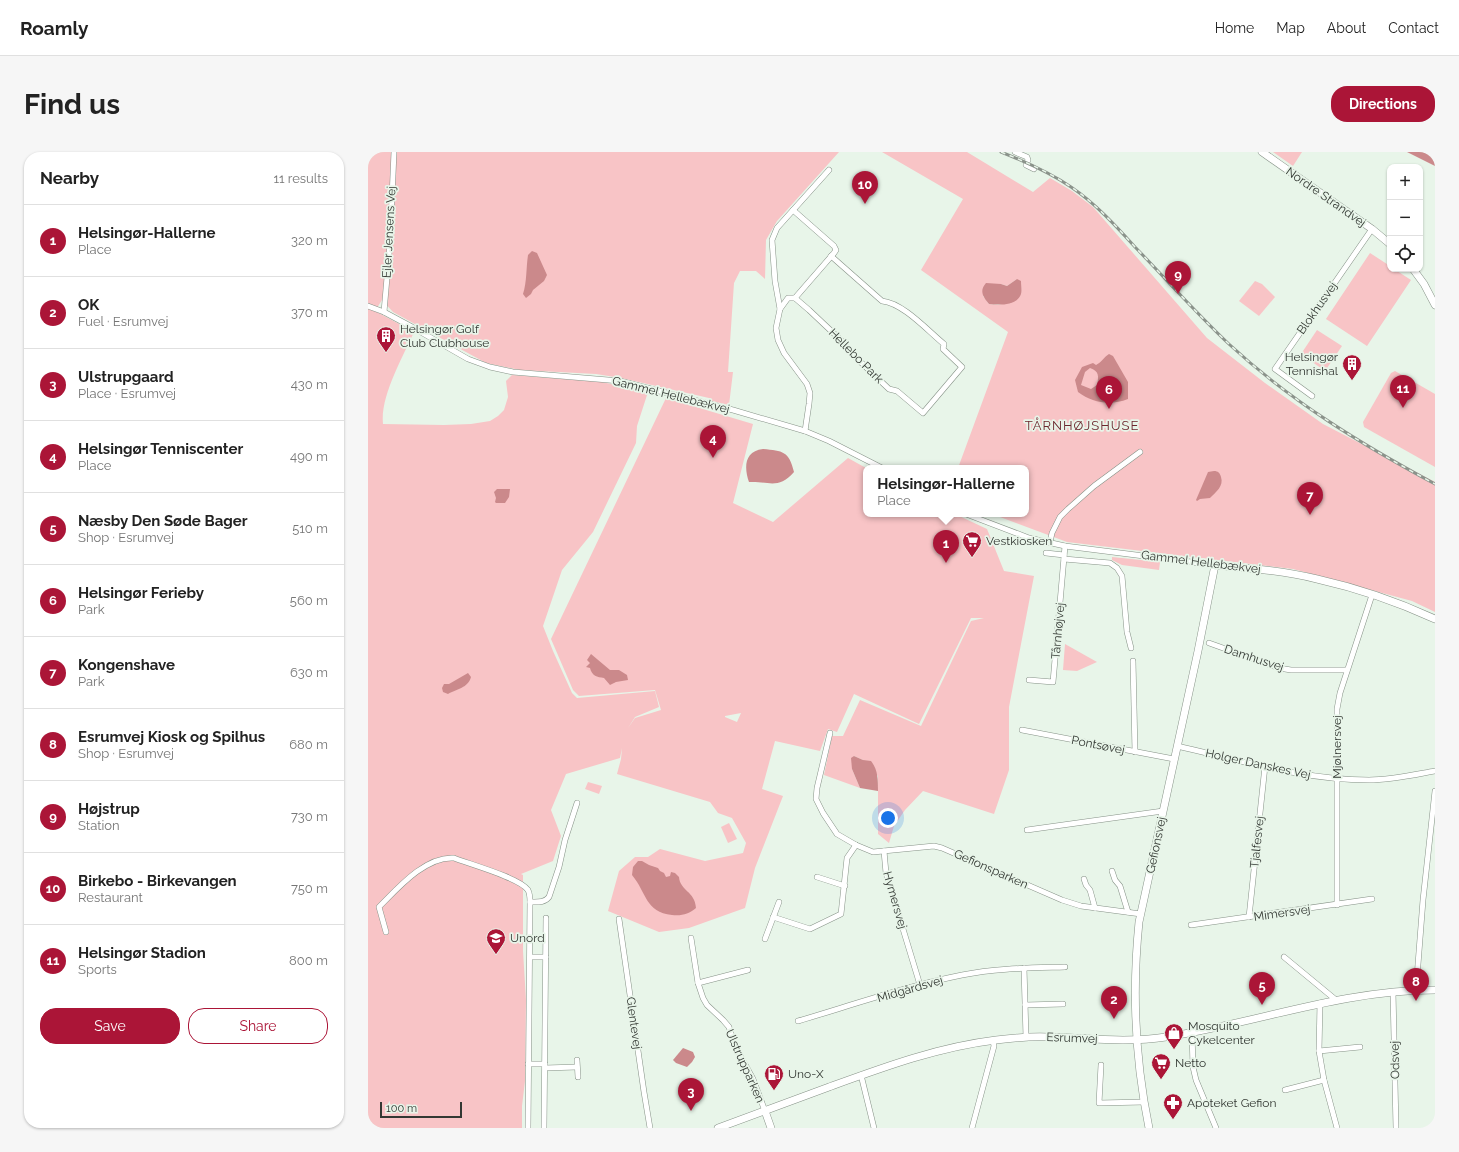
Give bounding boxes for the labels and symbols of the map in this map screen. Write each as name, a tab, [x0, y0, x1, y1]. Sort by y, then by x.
street label: Nordre Strandvej	[1283, 164, 1369, 230]
pin: 10	[852, 171, 878, 204]
street label: Ejler Jensens Vej	[380, 186, 398, 278]
pin: 9	[1165, 261, 1191, 294]
street label: Blokhusvej	[1294, 279, 1340, 337]
place label: Helsingør Golf Club Clubhouse	[400, 322, 489, 350]
building icon: Helsingør Golf Club Clubhouse	[375, 325, 397, 353]
street label: Hellebo Park	[826, 326, 887, 387]
place label: Helsingør Tennishal	[1285, 350, 1339, 378]
building icon: Helsingør Tennishal	[1341, 353, 1363, 381]
street label: Gammel Hellebækvej	[611, 374, 731, 416]
pin: 11	[1390, 375, 1416, 408]
pin: 6	[1096, 376, 1122, 409]
district label: TÅRNHØJSHUSE	[1025, 417, 1139, 433]
pin: 4	[700, 425, 726, 458]
pin: 7	[1297, 482, 1323, 515]
pin: 1	[933, 530, 959, 563]
supermarket icon: Vestkiosken	[961, 530, 983, 558]
place label: Vestkiosken	[986, 534, 1052, 548]
street label: Gammel Hellebækvej	[1140, 548, 1262, 576]
street label: Tårnhøjvej	[1049, 602, 1067, 660]
street label: Damhusvej	[1222, 642, 1286, 674]
street label: Mjølnersvej	[1330, 715, 1344, 779]
street label: Pontsøvej	[1070, 733, 1126, 757]
street label: Holger Danskes Vej	[1204, 746, 1312, 782]
your location	[878, 808, 898, 828]
street label: Gefionsvej	[1143, 815, 1169, 875]
street label: Tjalfesvej	[1247, 815, 1267, 869]
street label: Gefionsparken	[952, 846, 1030, 892]
street label: Hymersvej	[880, 870, 910, 930]
street label: Mimersvej	[1253, 902, 1311, 924]
school or university icon: Unord	[485, 927, 507, 955]
place label: Unord	[510, 931, 545, 945]
pin: 8	[1403, 968, 1429, 1001]
pin: 5	[1249, 972, 1275, 1005]
street label: Midgårdsvej	[876, 973, 944, 1005]
pin: 2	[1101, 986, 1127, 1019]
street label: Glentevej	[623, 996, 645, 1050]
place label: Mosquito Cykelcenter	[1188, 1019, 1256, 1047]
shop icon: Mosquito Cykelcenter	[1163, 1022, 1185, 1050]
street label: Ulstrupparken	[723, 1027, 767, 1105]
street label: Esrumvej	[1046, 1030, 1098, 1046]
street label: Odsvej	[1388, 1041, 1402, 1079]
supermarket icon: Netto	[1150, 1052, 1172, 1080]
place label: Netto	[1175, 1056, 1206, 1070]
fuel station icon: Uno-X	[763, 1063, 785, 1091]
place label: Uno-X	[788, 1067, 824, 1081]
pin: 3	[678, 1078, 704, 1111]
pharmacy icon: Apoteket Gefion	[1162, 1092, 1184, 1120]
place label: Apoteket Gefion	[1187, 1096, 1276, 1110]
scale bar	[380, 1100, 462, 1119]

